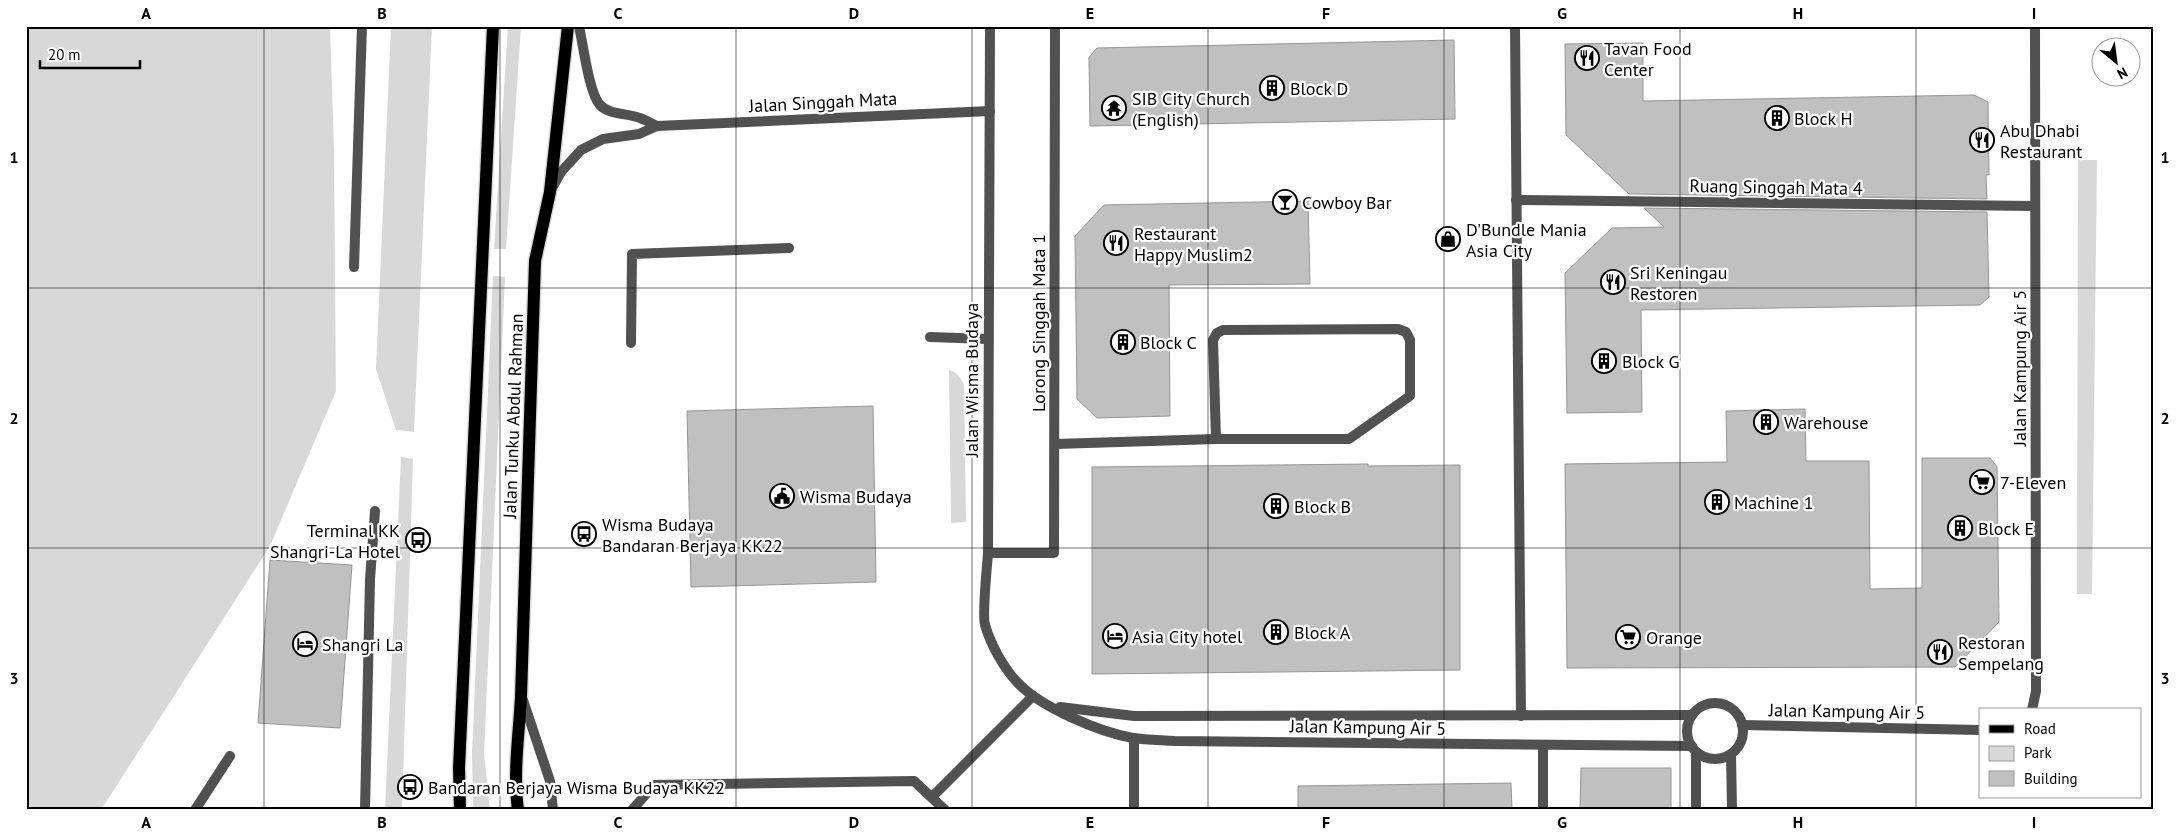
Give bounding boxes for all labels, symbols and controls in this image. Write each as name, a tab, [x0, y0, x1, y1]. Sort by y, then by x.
text: A	[141, 3, 151, 23]
text: B	[377, 3, 387, 23]
text: C	[614, 3, 623, 23]
text: D	[849, 3, 859, 23]
text: E	[1086, 3, 1094, 23]
text: F	[1322, 3, 1330, 23]
text: G	[1557, 3, 1567, 23]
text: H	[1793, 3, 1803, 23]
text: I	[2032, 3, 2036, 23]
place label: Tavan Food Center	[1604, 37, 1692, 81]
scale bar	[40, 38, 140, 70]
north arrow	[2092, 38, 2142, 88]
text: 20 m	[48, 45, 81, 64]
restaurant icon: Tavan Food Center	[1574, 45, 1600, 71]
text: N	[2114, 63, 2131, 83]
building icon: Block D	[1259, 75, 1285, 101]
place label: Block D	[1290, 77, 1348, 100]
street label: Jalan Singgah Mata	[747, 87, 898, 117]
place label: SIB City Church (English)	[1132, 87, 1250, 131]
temple icon: SIB City Church (English)	[1101, 95, 1127, 121]
building icon: Block H	[1764, 105, 1790, 131]
place label: Block H	[1794, 107, 1853, 130]
place label: Abu Dhabi Restaurant	[2000, 119, 2082, 163]
restaurant icon: Abu Dhabi Restaurant	[1969, 127, 1995, 153]
text: 1	[9, 147, 19, 167]
text: 1	[2160, 147, 2170, 167]
street label: Ruang Singgah Mata 4	[1689, 174, 1863, 200]
bar icon: Cowboy Bar	[1272, 189, 1298, 215]
place label: Cowboy Bar	[1302, 191, 1392, 214]
place label: D'Bundle Mania Asia City	[1466, 218, 1587, 262]
place label: Restaurant Happy Muslim2	[1134, 222, 1253, 266]
shop icon: D'Bundle Mania Asia City	[1435, 226, 1461, 252]
restaurant icon: Restaurant Happy Muslim2	[1103, 230, 1129, 256]
street label: Lorong Singgah Mata 1	[1027, 234, 1050, 412]
place label: Sri Keningau Restoren	[1630, 261, 1727, 305]
restaurant icon: Sri Keningau Restoren	[1600, 269, 1626, 295]
street label: Jalan Kampung Air 5	[2008, 290, 2031, 447]
street label: Jalan Wisma Budaya	[960, 303, 983, 458]
street label: Jalan Tunku Abdul Rahman	[498, 313, 528, 520]
building icon: Block C	[1110, 329, 1136, 355]
place label: Block C	[1140, 331, 1197, 354]
building icon: Block G	[1591, 348, 1617, 374]
place label: Block G	[1622, 350, 1679, 373]
text: 2	[9, 408, 19, 428]
text: 2	[2160, 408, 2170, 428]
building icon: Warehouse	[1753, 409, 1779, 435]
place label: Warehouse	[1784, 411, 1868, 434]
supermarket icon: 7-Eleven	[1969, 469, 1995, 495]
place label: 7-Eleven	[2000, 471, 2066, 494]
public building icon: Wisma Budaya	[769, 483, 795, 509]
place label: Wisma Budaya	[800, 485, 912, 508]
building icon: Machine 1	[1704, 489, 1730, 515]
place label: Machine 1	[1734, 491, 1814, 514]
building icon: Block B	[1263, 493, 1289, 519]
place label: Block B	[1294, 495, 1351, 518]
place label: Wisma Budaya Bandaran Berjaya KK22	[602, 513, 783, 557]
building icon: Block E	[1947, 515, 1973, 541]
place label: Block E	[1978, 517, 2034, 540]
place label: Terminal KK Shangri-La Hotel	[270, 519, 401, 563]
bus stop icon: Wisma Budaya Bandaran Berjaya KK22	[571, 521, 597, 547]
bus stop icon: Terminal KK Shangri-La Hotel	[405, 527, 431, 553]
building icon: Block A	[1263, 619, 1289, 645]
place label: Block A	[1294, 621, 1351, 644]
hotel icon: Asia City hotel	[1102, 623, 1128, 649]
supermarket icon: Orange	[1615, 624, 1641, 650]
place label: Asia City hotel	[1132, 625, 1243, 648]
place label: Orange	[1646, 626, 1702, 649]
hotel icon: Shangri La	[292, 631, 318, 657]
place label: Restoran Sempelang	[1958, 631, 2044, 675]
place label: Shangri La	[322, 633, 403, 656]
restaurant icon: Restoran Sempelang	[1927, 639, 1953, 665]
text: 3	[9, 668, 19, 688]
text: 3	[2160, 668, 2170, 688]
street label: Jalan Kampung Air 5	[1768, 698, 1925, 724]
legend	[1979, 708, 2142, 798]
street label: Jalan Kampung Air 5	[1289, 714, 1446, 740]
text: Road	[2024, 719, 2056, 738]
text: Park	[2024, 743, 2052, 762]
text: Building	[2024, 769, 2078, 788]
bus stop icon: Bandaran Berjaya Wisma Budaya KK22	[397, 774, 423, 800]
place label: Bandaran Berjaya Wisma Budaya KK22	[428, 776, 725, 799]
text: A	[141, 812, 151, 832]
text: B	[377, 812, 387, 832]
text: C	[614, 812, 623, 832]
text: D	[849, 812, 859, 832]
text: E	[1086, 812, 1094, 832]
text: F	[1322, 812, 1330, 832]
text: G	[1557, 812, 1567, 832]
text: H	[1793, 812, 1803, 832]
text: I	[2032, 812, 2036, 832]

